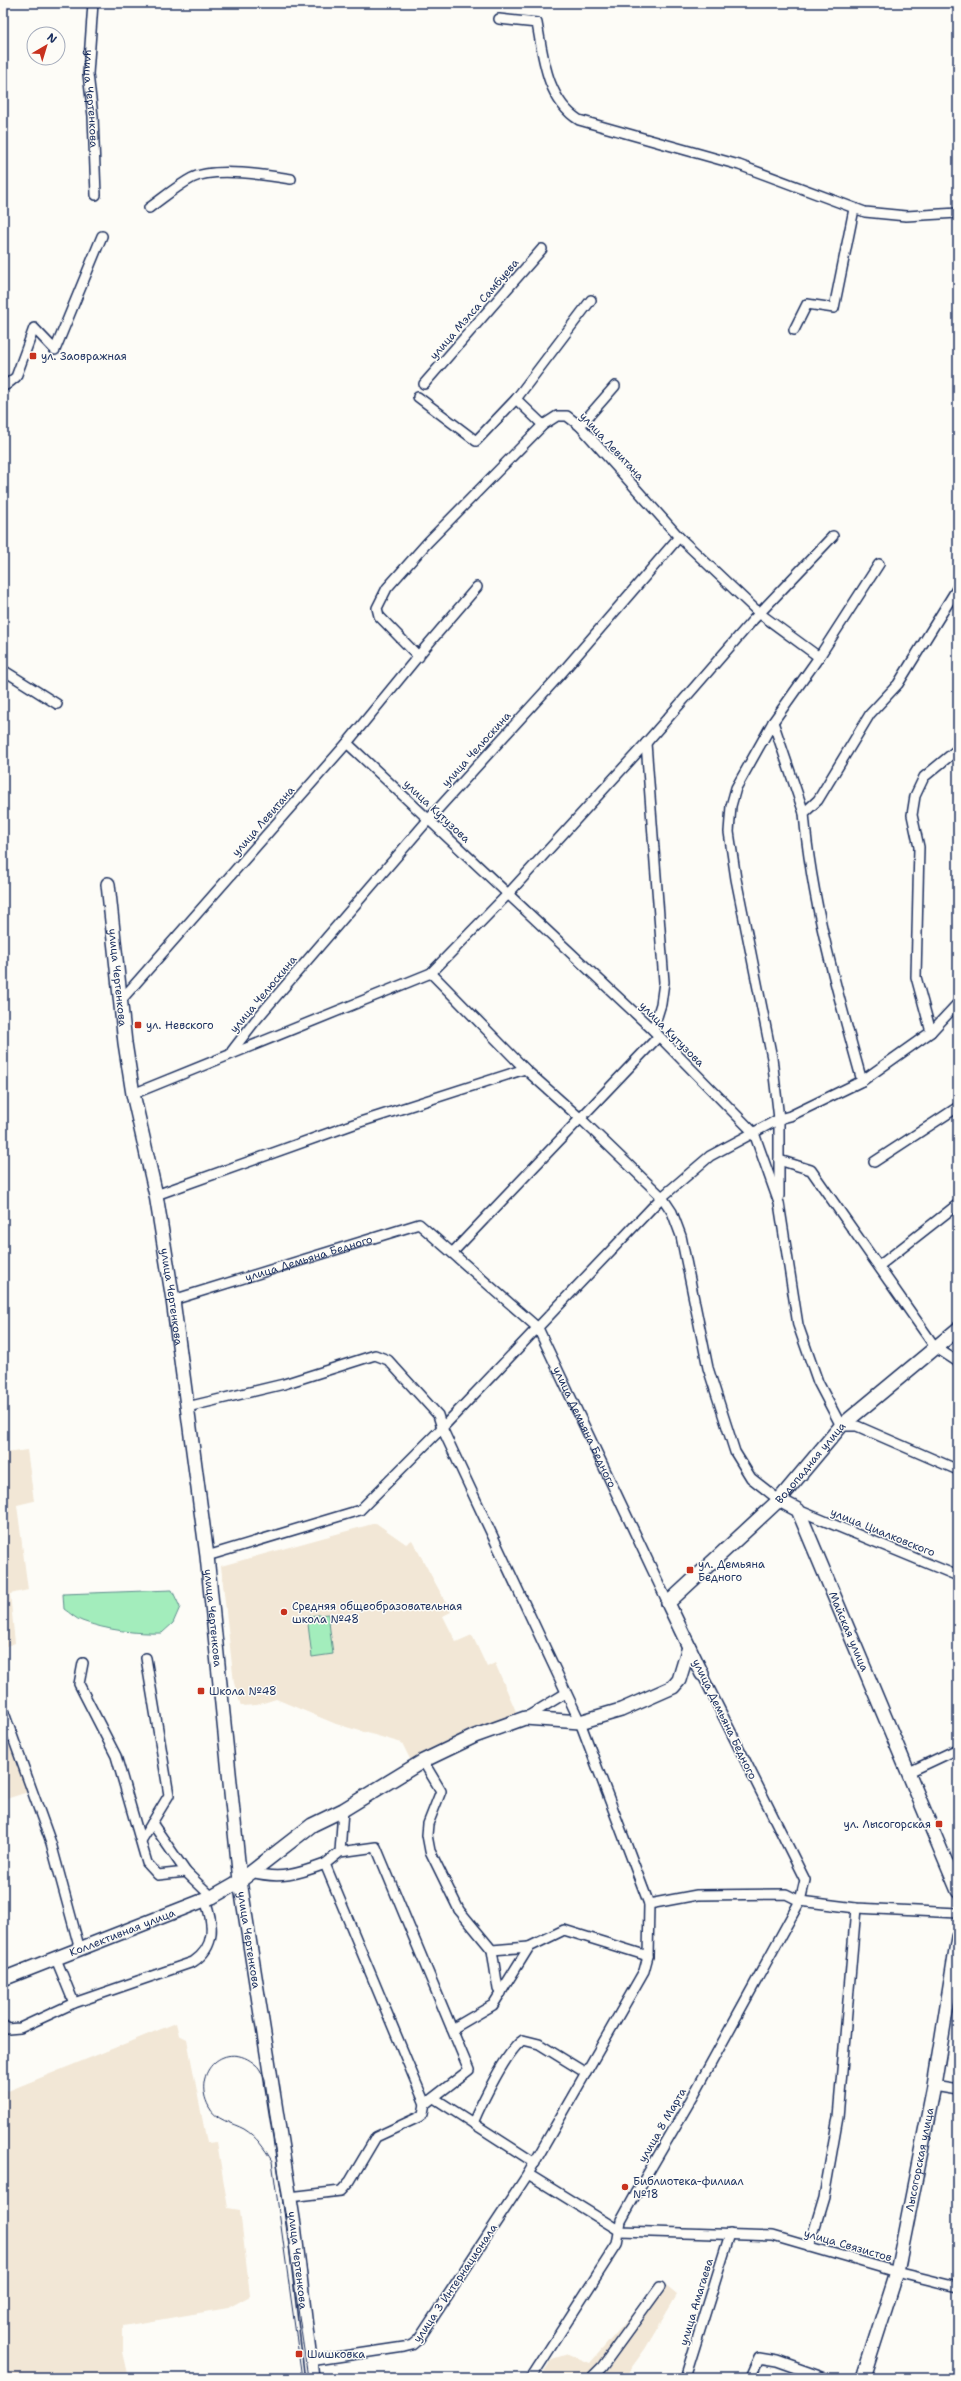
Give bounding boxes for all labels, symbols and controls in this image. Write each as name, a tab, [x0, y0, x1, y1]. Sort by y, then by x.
north arrow	[26, 26, 66, 66]
text: N	[44, 30, 60, 47]
street label: улица Чертенкова	[80, 49, 101, 148]
street label: улица Мэлса Самбуева	[426, 256, 522, 363]
place label: ул. Заовражная	[41, 349, 127, 364]
marker: ул. Заовражная	[28, 351, 38, 361]
street label: улица Левитана	[576, 409, 647, 484]
street label: улица Челюскина	[438, 708, 514, 790]
street label: улица Кутузова	[400, 776, 473, 846]
street label: улица Левитана	[229, 783, 298, 860]
street label: улица Чертенкова	[105, 928, 130, 1027]
street label: улица Челюскина	[227, 952, 300, 1036]
street label: улица Кутузова	[636, 999, 708, 1070]
place label: ул. Невского	[146, 1018, 214, 1033]
marker: ул. Невского	[133, 1020, 143, 1030]
street label: улица Демьяна Бедного	[243, 1232, 375, 1285]
street label: улица Чертенкова	[157, 1247, 186, 1347]
street label: улица Демьяна Бедного	[549, 1364, 620, 1491]
street label: Водопадная улица	[772, 1418, 849, 1507]
street label: улица Циалковского	[828, 1505, 938, 1560]
place label: ул. Демьяна Бедного	[698, 1557, 765, 1585]
marker: ул. Демьяна Бедного	[685, 1565, 695, 1575]
street label: улица Чертенкова	[200, 1568, 225, 1668]
street label: Майская улица	[825, 1589, 872, 1674]
place label: Средняя общеобразовательная школа №48	[292, 1599, 462, 1627]
marker: Средняя общеобразовательная школа №48	[279, 1607, 289, 1617]
street label: улица Демьяна Бедного	[689, 1656, 760, 1782]
place label: Школа №48	[209, 1684, 277, 1699]
marker: Школа №48	[196, 1686, 206, 1696]
place label: ул. Лысогорская	[844, 1817, 931, 1832]
marker: ул. Лысогорская	[934, 1819, 944, 1829]
street label: улица Чертенкова	[234, 1890, 264, 1990]
street label: Коллективная улица	[67, 1905, 178, 1960]
street label: улица 8 Марта	[635, 2085, 690, 2165]
street label: Лысогорская улица	[902, 2106, 938, 2213]
place label: Библиотека-филиал №18	[633, 2174, 744, 2202]
marker: Библиотека-филиал №18	[620, 2182, 630, 2192]
street label: улица Чертенкова	[284, 2210, 311, 2310]
street label: улица 3 Интернационала	[410, 2221, 501, 2346]
street label: улица Связистов	[802, 2226, 894, 2265]
street label: улица Амагаева	[676, 2257, 717, 2347]
place label: Шишковка	[307, 2347, 365, 2362]
marker: Шишковка	[294, 2349, 304, 2359]

